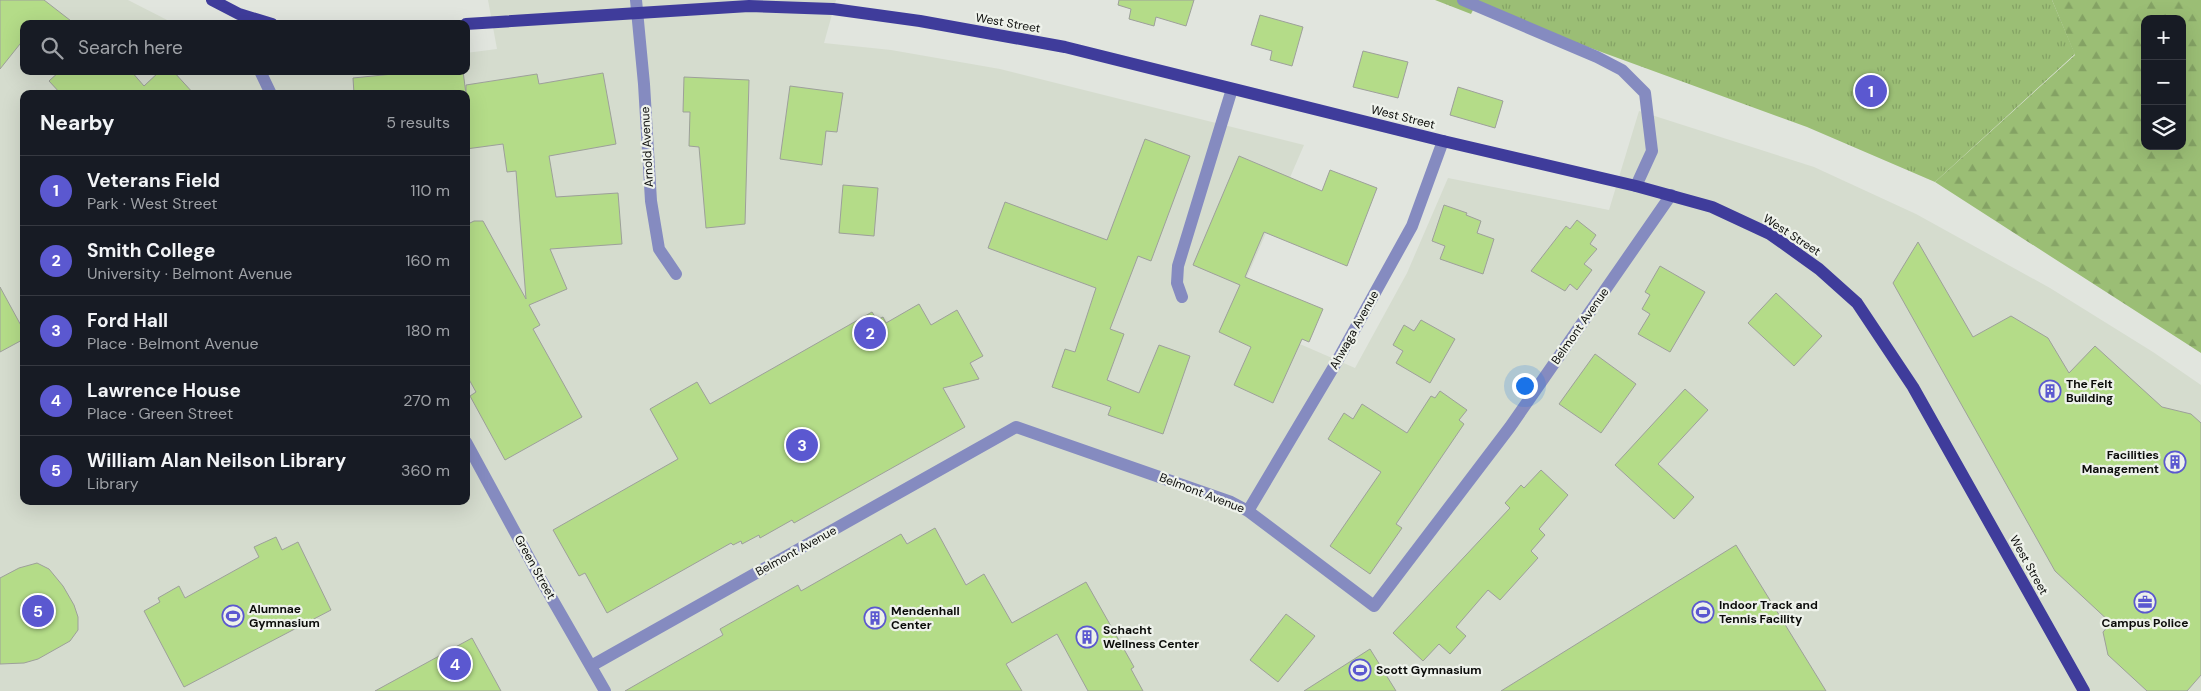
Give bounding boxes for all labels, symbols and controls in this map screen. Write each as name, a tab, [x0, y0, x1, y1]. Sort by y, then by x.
street label: West Street	[974, 9, 1042, 37]
map controls	[2141, 15, 2186, 150]
button: +	[2141, 15, 2186, 60]
search box	[20, 20, 470, 75]
icon: search	[38, 34, 66, 62]
text: Search here	[78, 35, 183, 60]
button: −	[2141, 60, 2186, 105]
pin: 1	[1855, 72, 1887, 110]
street label: West Street	[1369, 101, 1437, 133]
button: layers	[2141, 105, 2186, 150]
street label: Arnold Avenue	[637, 106, 657, 188]
text: Nearby	[40, 109, 114, 137]
text: 5 results	[386, 112, 450, 133]
text: Veterans Field	[87, 168, 220, 193]
text: 1	[53, 180, 59, 201]
text: 110 m	[411, 180, 450, 201]
text: Park · West Street	[87, 193, 218, 214]
street label: West Street	[1760, 210, 1824, 260]
text: Smith College	[87, 238, 215, 263]
text: 2	[51, 250, 61, 271]
text: 160 m	[406, 250, 450, 271]
text: University · Belmont Avenue	[87, 263, 292, 284]
street label: Belmont Avenue	[1548, 284, 1612, 367]
street label: Ahwaga Avenue	[1326, 288, 1382, 372]
text: Ford Hall	[87, 308, 168, 333]
pin: 2	[854, 314, 886, 352]
text: 3	[51, 320, 61, 341]
text: 180 m	[406, 320, 450, 341]
text: Place · Belmont Avenue	[87, 333, 259, 354]
your location	[1512, 373, 1538, 399]
place label: The Felt Building	[2066, 376, 2113, 406]
text: Lawrence House	[87, 378, 241, 403]
building icon: The Felt Building	[2038, 379, 2062, 403]
text: 4	[51, 390, 61, 411]
text: 270 m	[403, 390, 450, 411]
text: Place · Green Street	[87, 403, 233, 424]
pin: 3	[786, 426, 818, 464]
place label: Facilities Management	[2082, 447, 2159, 477]
text: William Alan Neilson Library	[87, 448, 346, 473]
building icon: Facilities Management	[2163, 450, 2187, 474]
text: 5	[51, 460, 61, 481]
text: 360 m	[401, 460, 450, 481]
street label: Belmont Avenue	[1157, 469, 1247, 517]
text: Library	[87, 473, 139, 494]
street label: Belmont Avenue	[753, 522, 839, 580]
street label: Green Street	[511, 532, 559, 602]
street label: West Street	[2006, 532, 2052, 598]
office icon: Campus Police	[2133, 590, 2157, 614]
pin: 5	[22, 592, 54, 630]
place label: Indoor Track and Tennis Facility	[1719, 597, 1818, 627]
sports icon: Indoor Track and Tennis Facility	[1691, 600, 1715, 624]
place label: Alumnae Gymnasium	[249, 601, 320, 631]
place label: Mendenhall Center	[891, 603, 960, 633]
sports icon: Alumnae Gymnasium	[221, 604, 245, 628]
building icon: Mendenhall Center	[863, 606, 887, 630]
place label: Campus Police	[2101, 615, 2189, 631]
place label: Schacht Wellness Center	[1103, 622, 1199, 652]
building icon: Schacht Wellness Center	[1075, 625, 1099, 649]
pin: 4	[439, 645, 471, 683]
sports icon: Scott Gymnasium	[1348, 658, 1372, 682]
place label: Scott Gymnasium	[1376, 662, 1482, 678]

